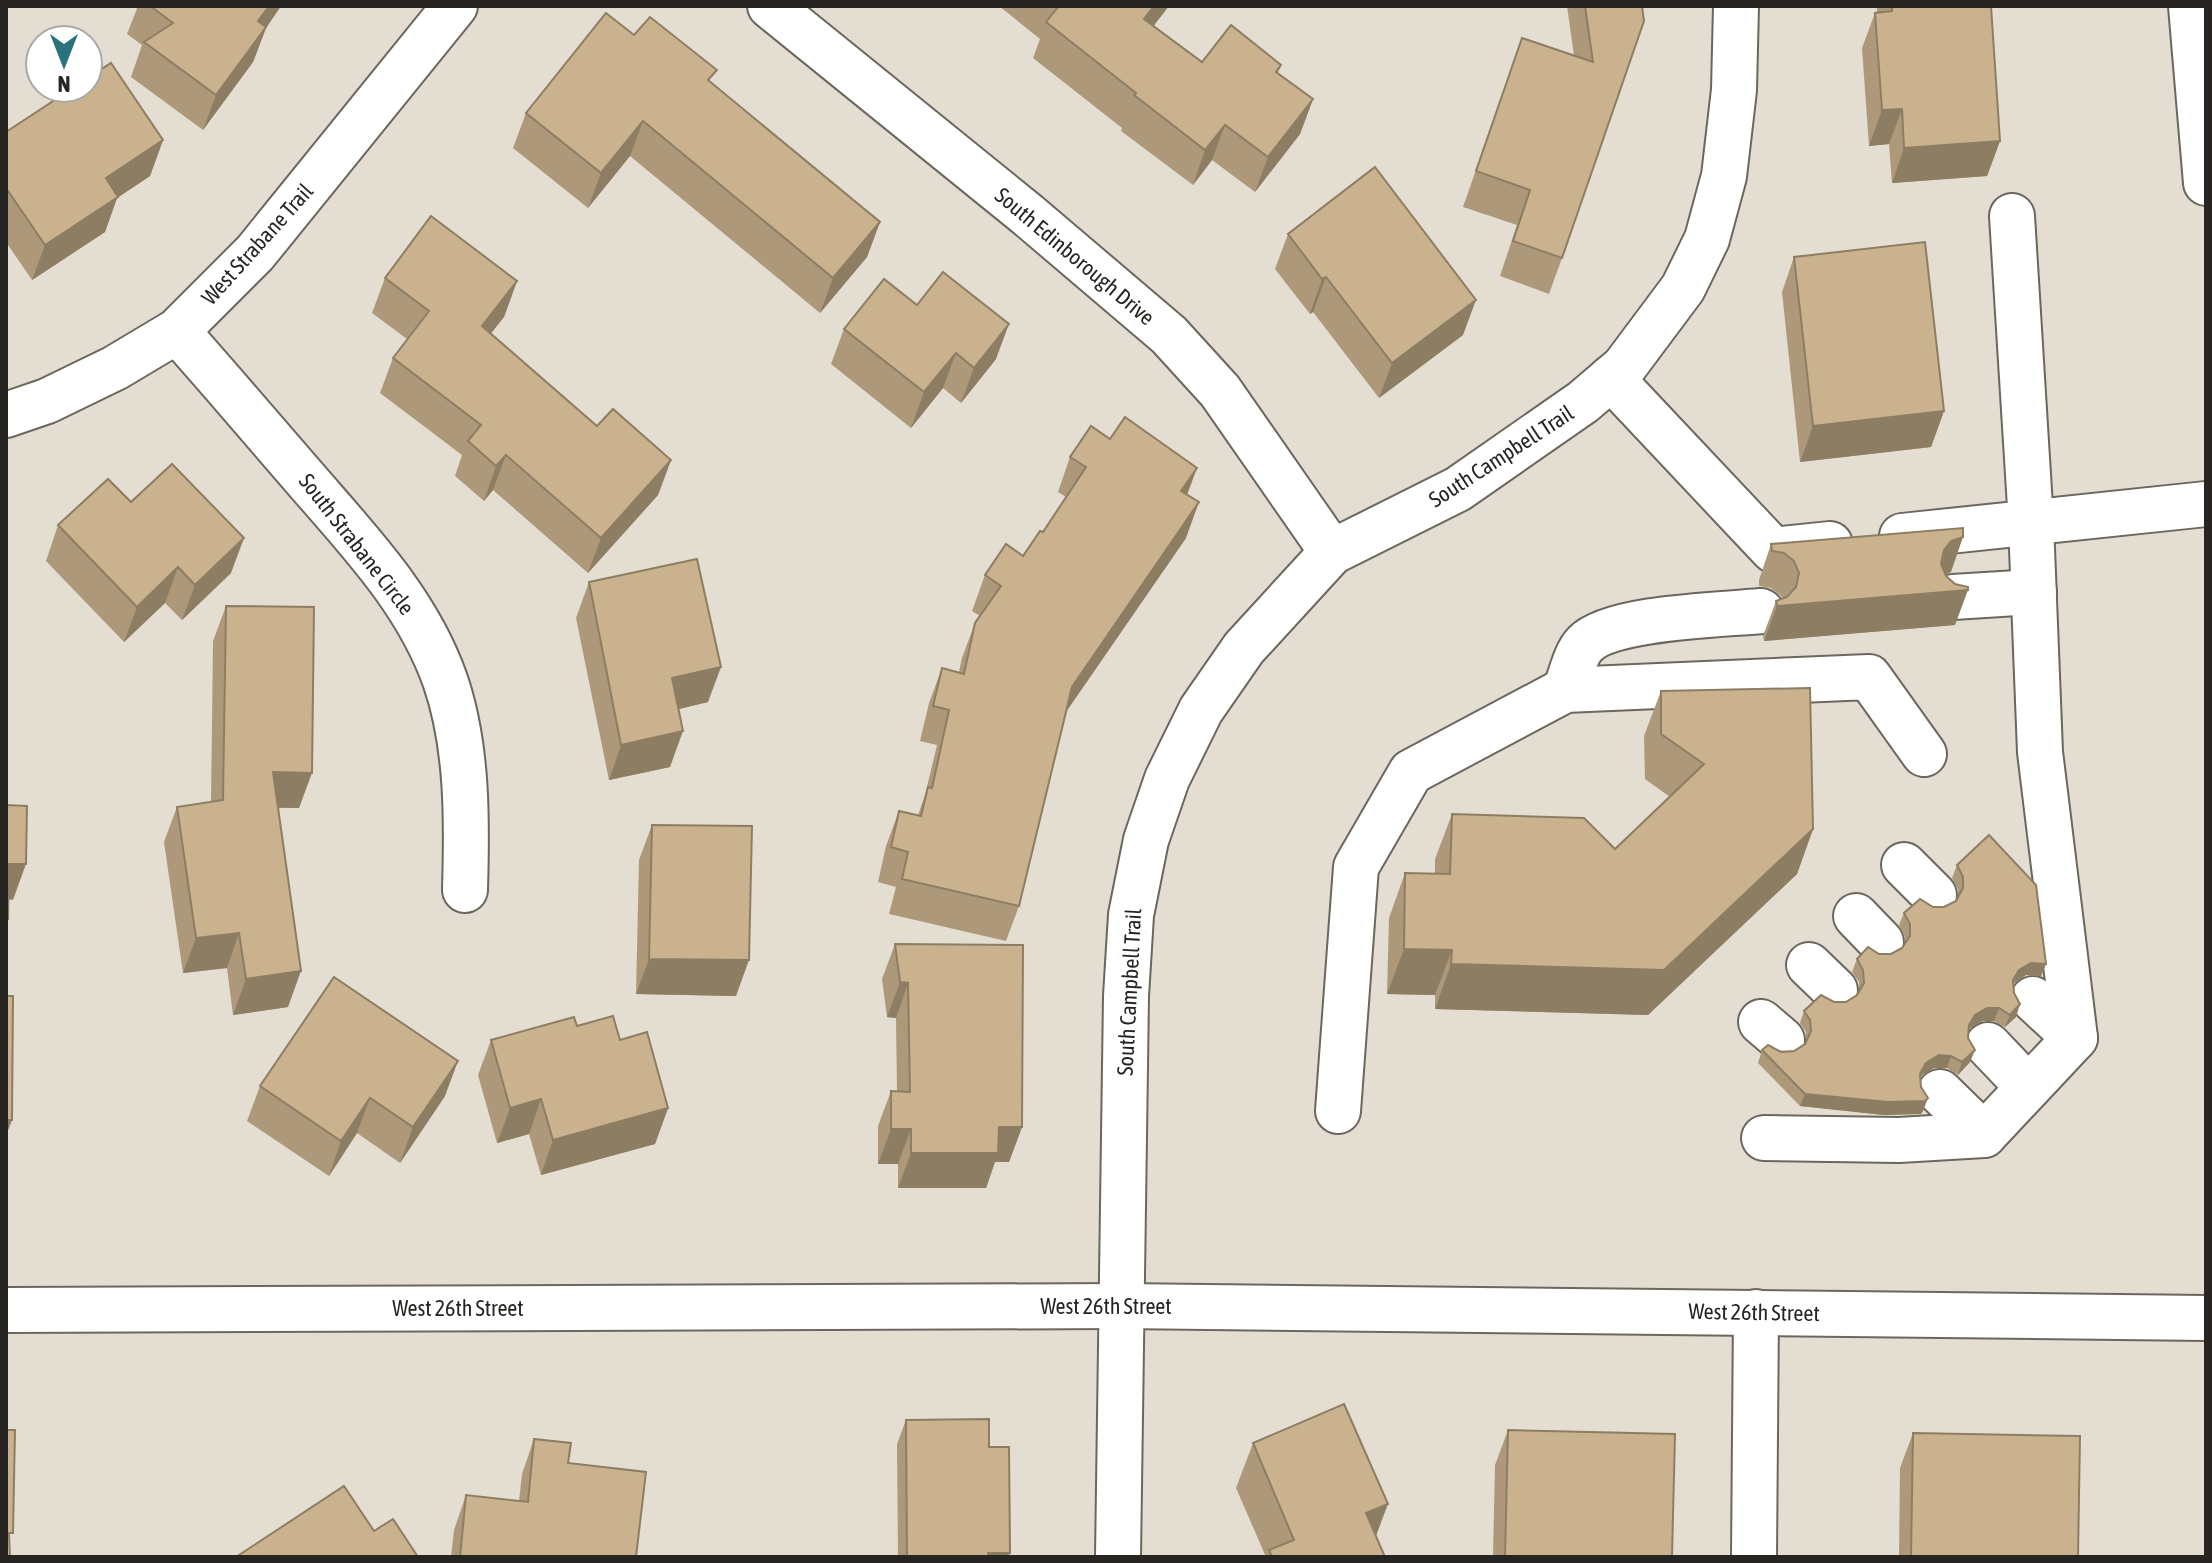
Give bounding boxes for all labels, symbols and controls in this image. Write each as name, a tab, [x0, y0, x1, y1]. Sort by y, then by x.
north arrow	[24, 24, 104, 104]
text: N	[58, 71, 70, 97]
street label: West Strabane Trail	[196, 178, 318, 310]
street label: South Edinborough Drive	[990, 182, 1160, 330]
street label: South Campbell Trail	[1424, 399, 1578, 512]
street label: South Strabane Circle	[294, 468, 420, 620]
street label: South Campbell Trail	[1112, 908, 1146, 1076]
street label: West 26th Street	[1040, 1293, 1172, 1319]
street label: West 26th Street	[392, 1295, 524, 1321]
street label: West 26th Street	[1688, 1298, 1820, 1326]

